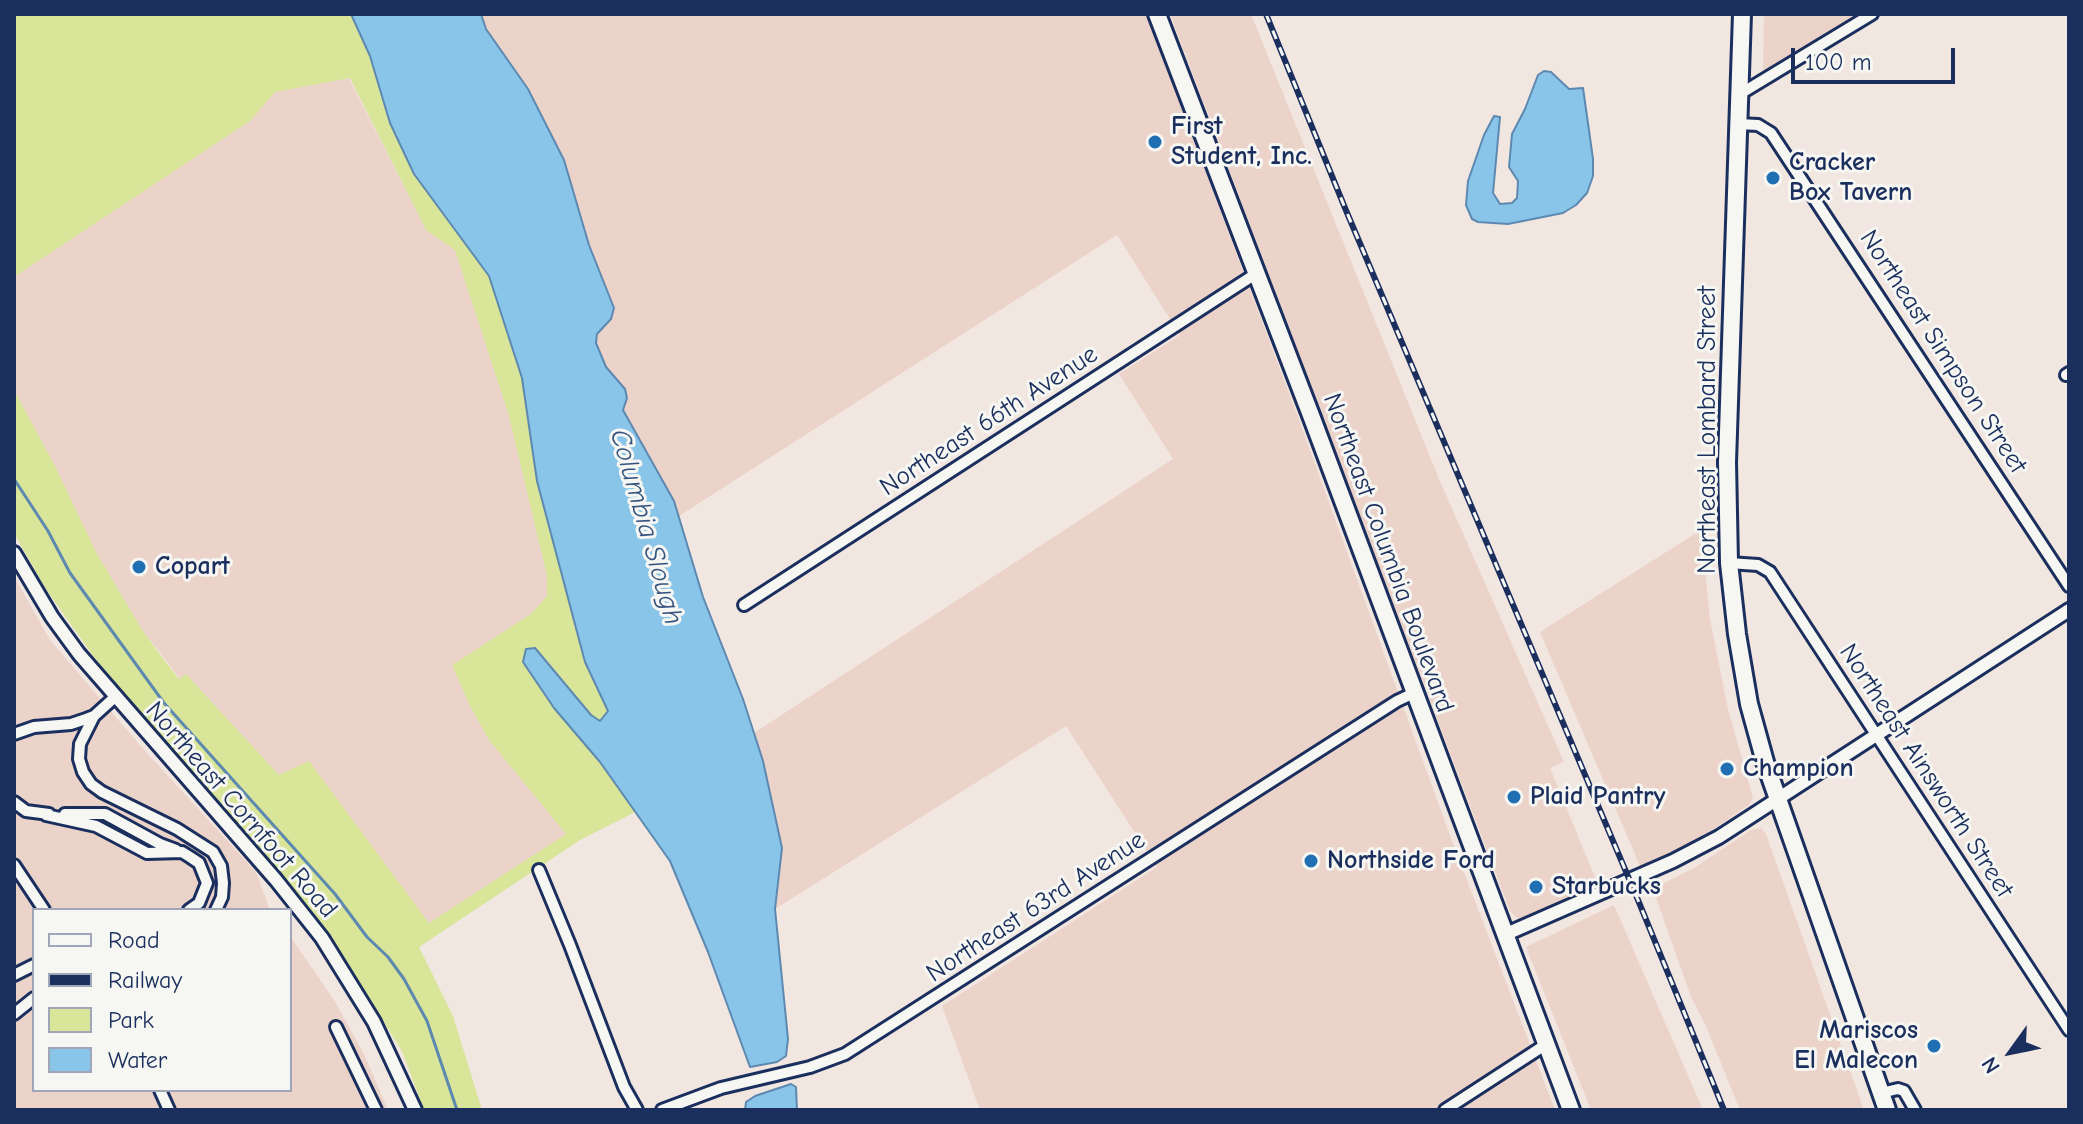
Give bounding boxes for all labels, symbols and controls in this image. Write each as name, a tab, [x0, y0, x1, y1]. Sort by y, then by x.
scale bar	[1795, 32, 1959, 82]
text: 100 m	[1805, 48, 1872, 76]
place label: First Student, Inc.	[1171, 111, 1312, 172]
marker: First Student, Inc.	[1146, 133, 1164, 151]
place label: Cracker Box Tavern	[1789, 147, 1912, 208]
marker: Cracker Box Tavern	[1764, 169, 1782, 187]
street label: Northeast Simpson Street	[1853, 224, 2033, 480]
street label: Northeast Lombard Street	[1692, 286, 1724, 574]
street label: Northeast 66th Avenue	[874, 339, 1104, 503]
street label: Northeast Columbia Boulevard	[1316, 389, 1460, 717]
water label: Columbia Slough	[602, 425, 690, 629]
place label: Copart	[155, 551, 230, 583]
marker: Copart	[130, 558, 148, 576]
street label: Northeast Ainsworth Street	[1832, 638, 2020, 904]
street label: Northeast Cornfoot Road	[138, 695, 344, 925]
place label: Champion	[1743, 753, 1854, 785]
marker: Champion	[1718, 760, 1736, 778]
place label: Plaid Pantry	[1530, 781, 1665, 813]
marker: Plaid Pantry	[1505, 788, 1523, 806]
street label: Northeast 63rd Avenue	[921, 825, 1151, 989]
place label: Northside Ford	[1327, 845, 1495, 877]
marker: Northside Ford	[1302, 852, 1320, 870]
place label: Starbucks	[1552, 871, 1661, 903]
marker: Starbucks	[1527, 878, 1545, 896]
legend	[32, 908, 292, 1092]
text: Road	[108, 926, 160, 954]
text: Railway	[108, 966, 182, 994]
text: Park	[108, 1006, 154, 1034]
north arrow	[1971, 1012, 2051, 1092]
place label: Mariscos El Malecon	[1794, 1015, 1918, 1076]
marker: Mariscos El Malecon	[1925, 1037, 1943, 1055]
text: Water	[108, 1046, 167, 1074]
text: N	[1976, 1052, 2006, 1078]

